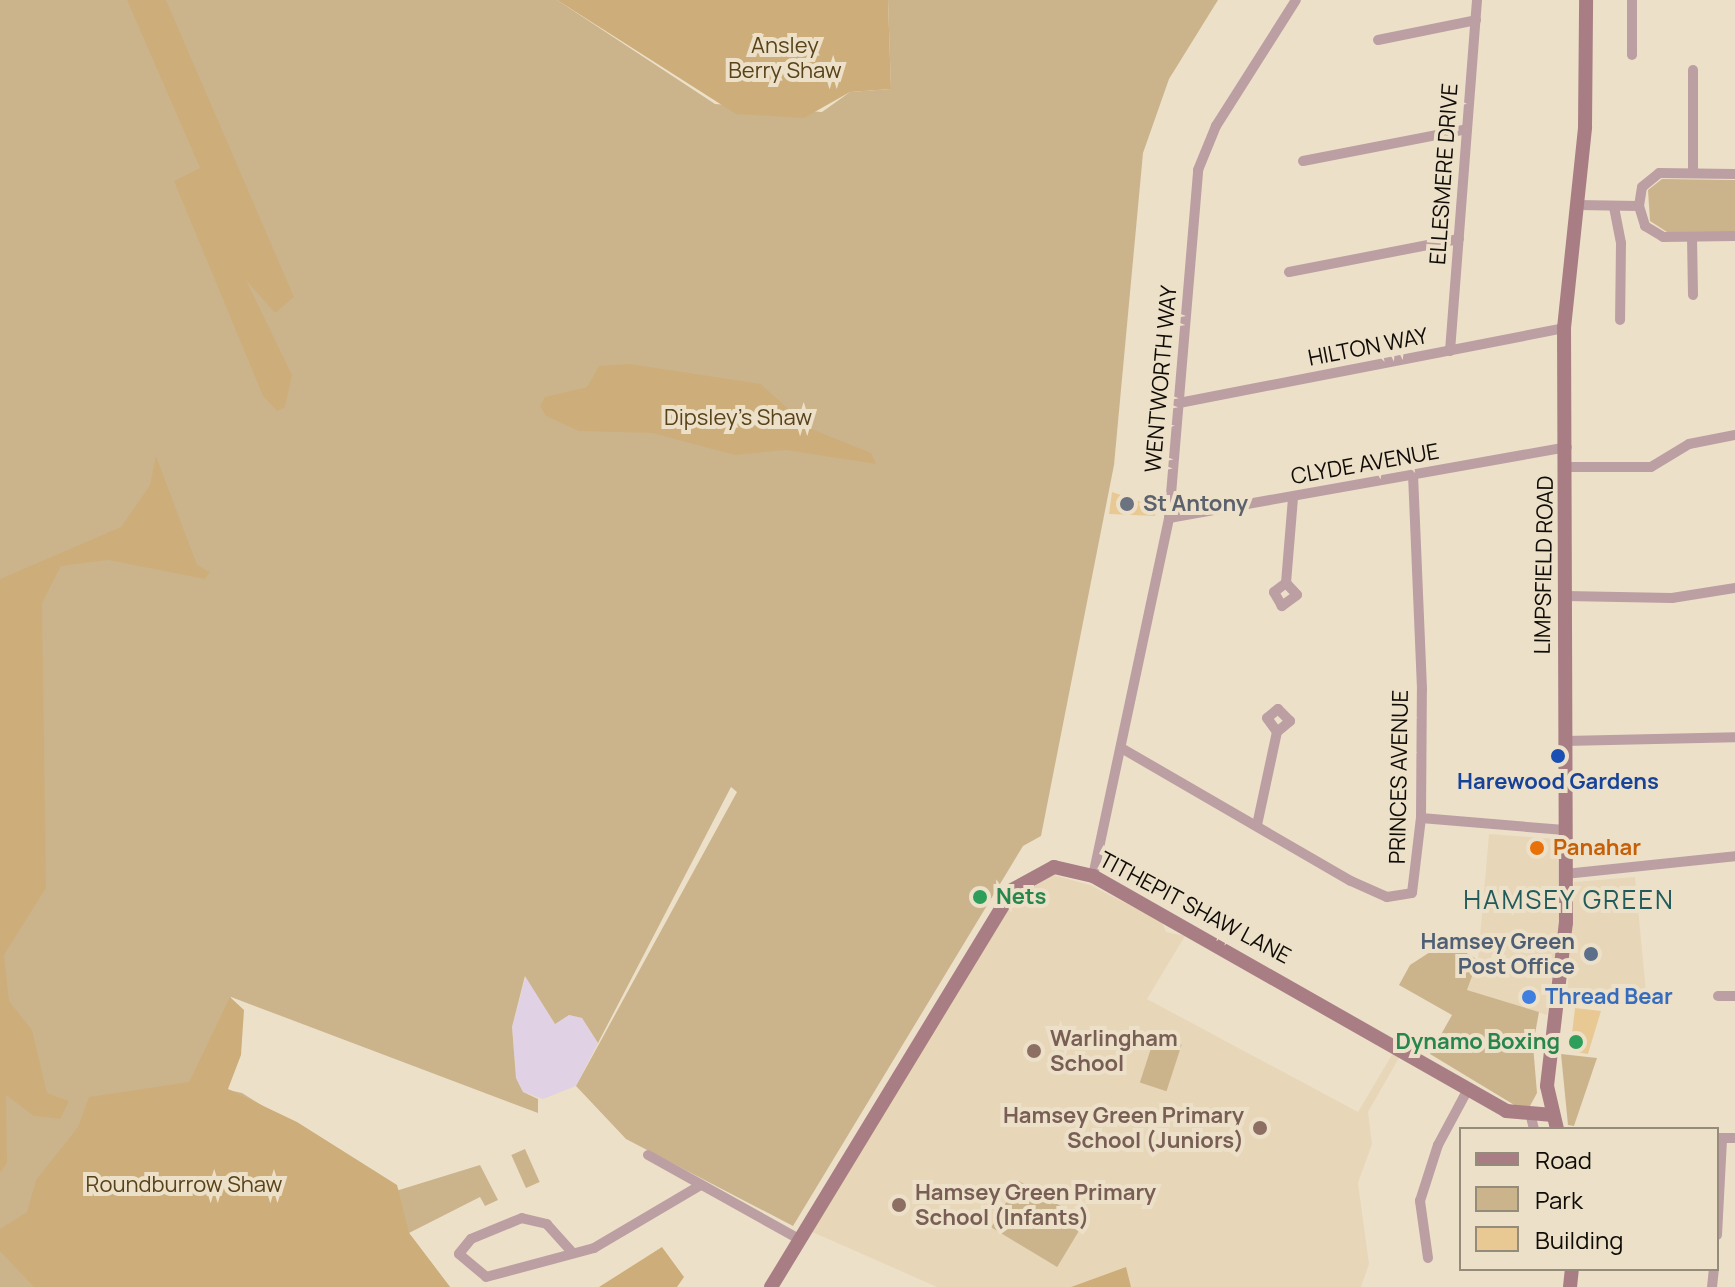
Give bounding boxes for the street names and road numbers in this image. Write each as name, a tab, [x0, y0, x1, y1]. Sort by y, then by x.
street label: ELLESMERE DRIVE	[1424, 82, 1464, 266]
street label: WENTWORTH WAY	[1140, 284, 1182, 474]
street label: HILTON WAY	[1306, 322, 1430, 372]
street label: CLYDE AVENUE	[1289, 438, 1441, 490]
street label: LIMPSFIELD ROAD	[1529, 475, 1559, 655]
street label: PRINCES AVENUE	[1384, 690, 1414, 864]
street label: TITHEPIT SHAW LANE	[1094, 846, 1296, 970]

